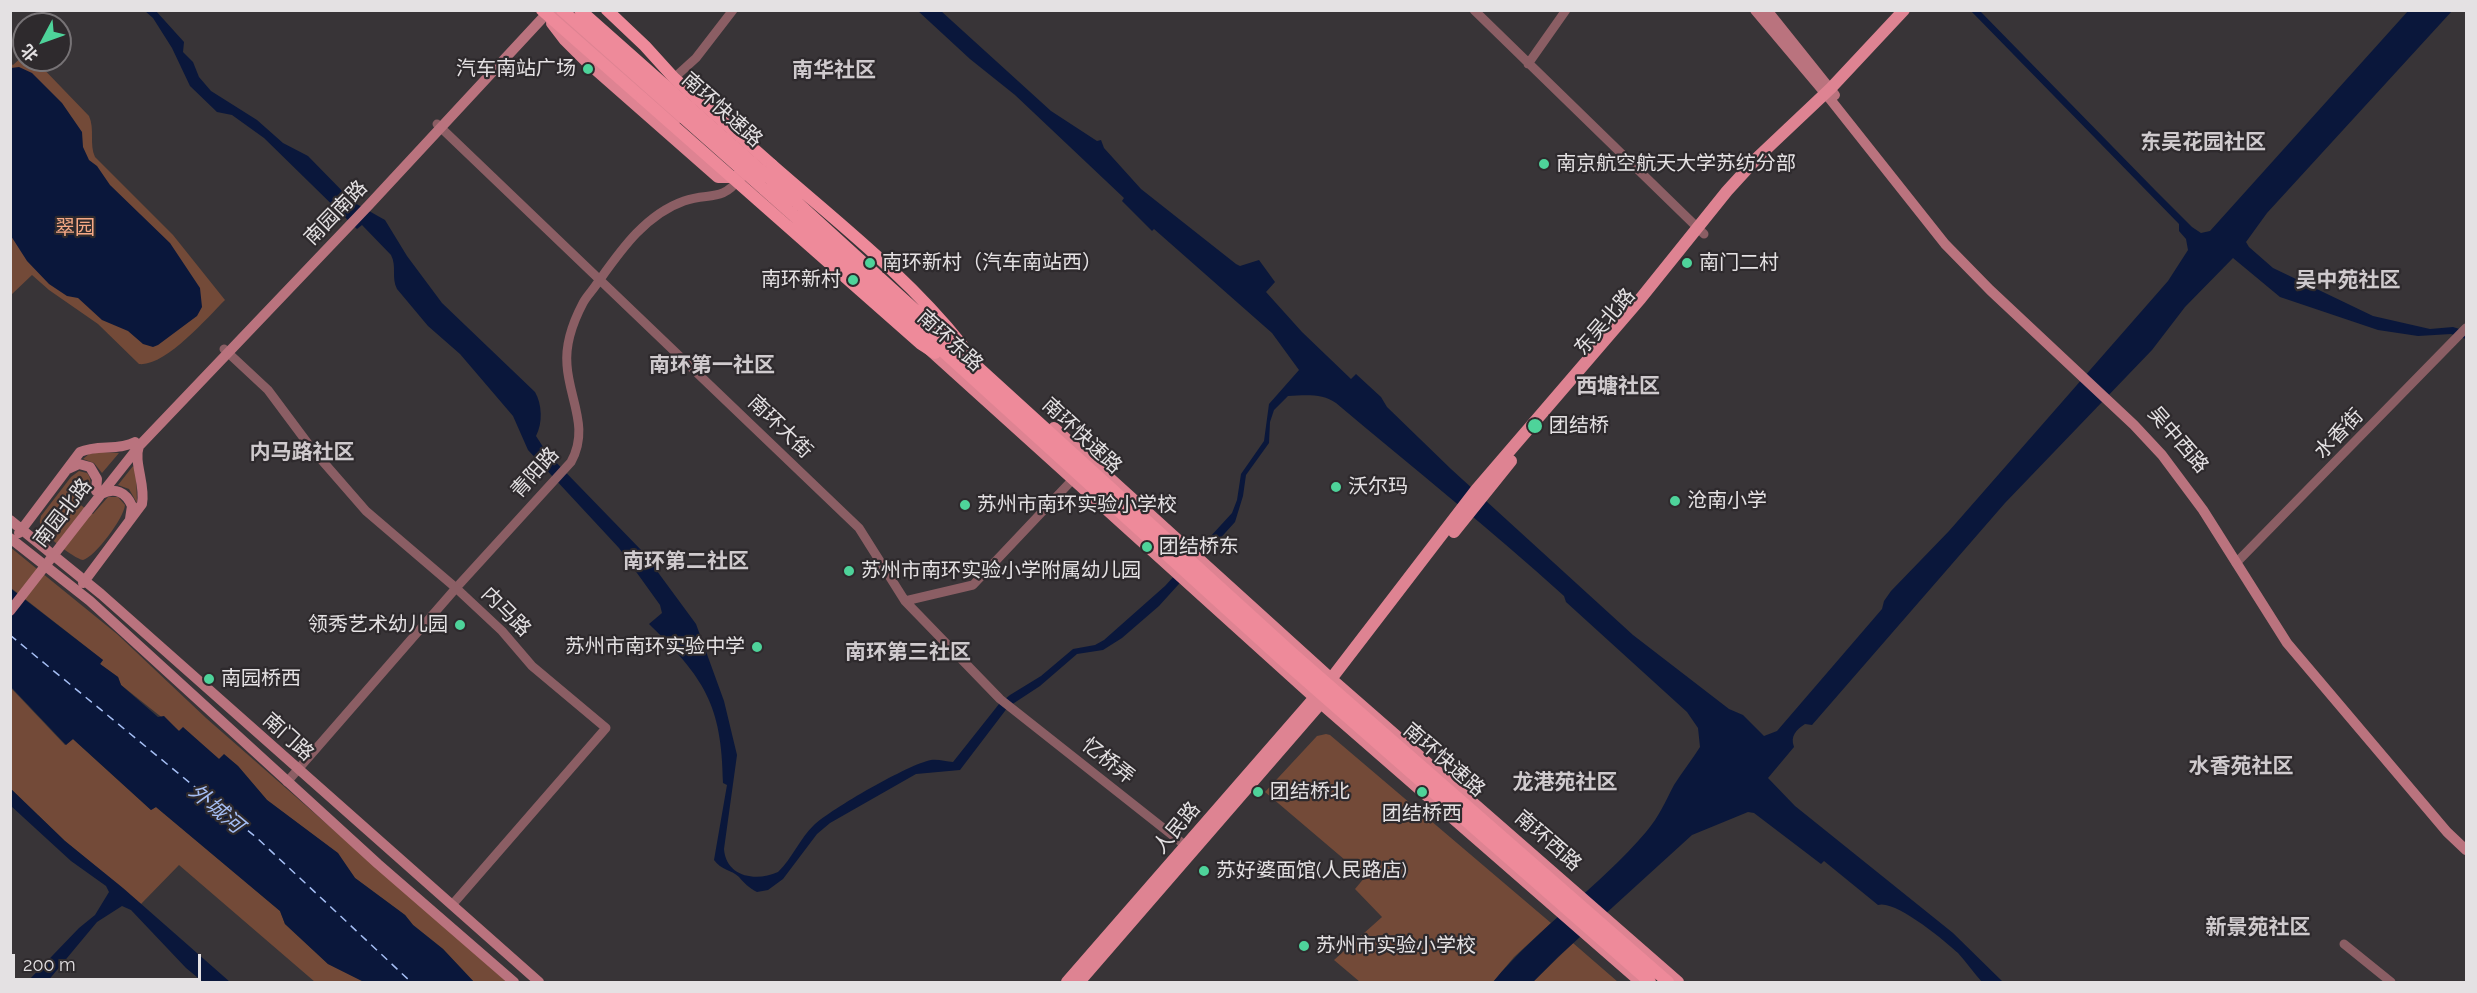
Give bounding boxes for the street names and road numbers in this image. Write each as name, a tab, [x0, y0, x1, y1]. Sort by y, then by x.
street label: 南环快速路	[677, 68, 767, 152]
street label: 南园南路	[300, 176, 372, 250]
street label: 东吴北路	[1570, 284, 1640, 360]
street label: 南环东路	[912, 305, 988, 377]
street label: 南环大街	[743, 391, 817, 463]
street label: 南环快速路	[1037, 393, 1127, 479]
street label: 吴中西路	[2143, 402, 2213, 478]
street label: 水香街	[2310, 404, 2368, 464]
street label: 青阳路	[506, 443, 564, 503]
street label: 南园北路	[29, 474, 97, 552]
street label: 内马路	[476, 582, 536, 642]
street label: 南门路	[258, 708, 318, 766]
street label: 南环快速路	[1398, 718, 1490, 802]
street label: 忆桥弄	[1077, 733, 1139, 789]
street label: 人民路	[1149, 797, 1205, 859]
street label: 南环西路	[1510, 806, 1586, 876]

